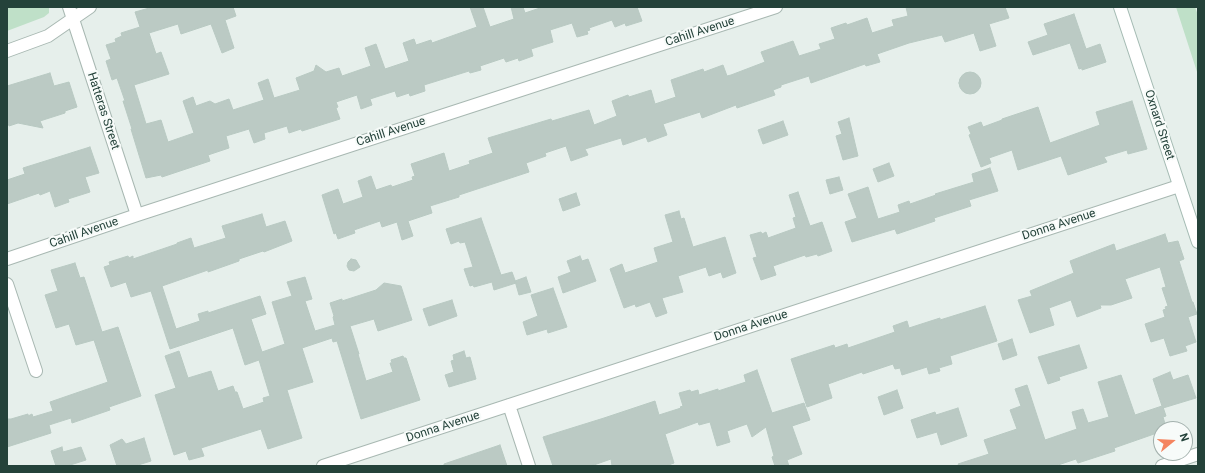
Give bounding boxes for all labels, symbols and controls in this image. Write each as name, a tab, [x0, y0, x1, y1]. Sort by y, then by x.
street label: Cahill Avenue	[664, 14, 736, 50]
street label: Hatteras Street	[84, 70, 122, 152]
street label: Oxnard Street	[1141, 88, 1177, 162]
street label: Cahill Avenue	[355, 114, 427, 150]
street label: Donna Avenue	[1020, 206, 1098, 244]
street label: Cahill Avenue	[48, 214, 120, 252]
street label: Donna Avenue	[712, 307, 790, 345]
street label: Donna Avenue	[404, 408, 482, 446]
north arrow	[1153, 421, 1193, 461]
text: N	[1177, 432, 1191, 443]

